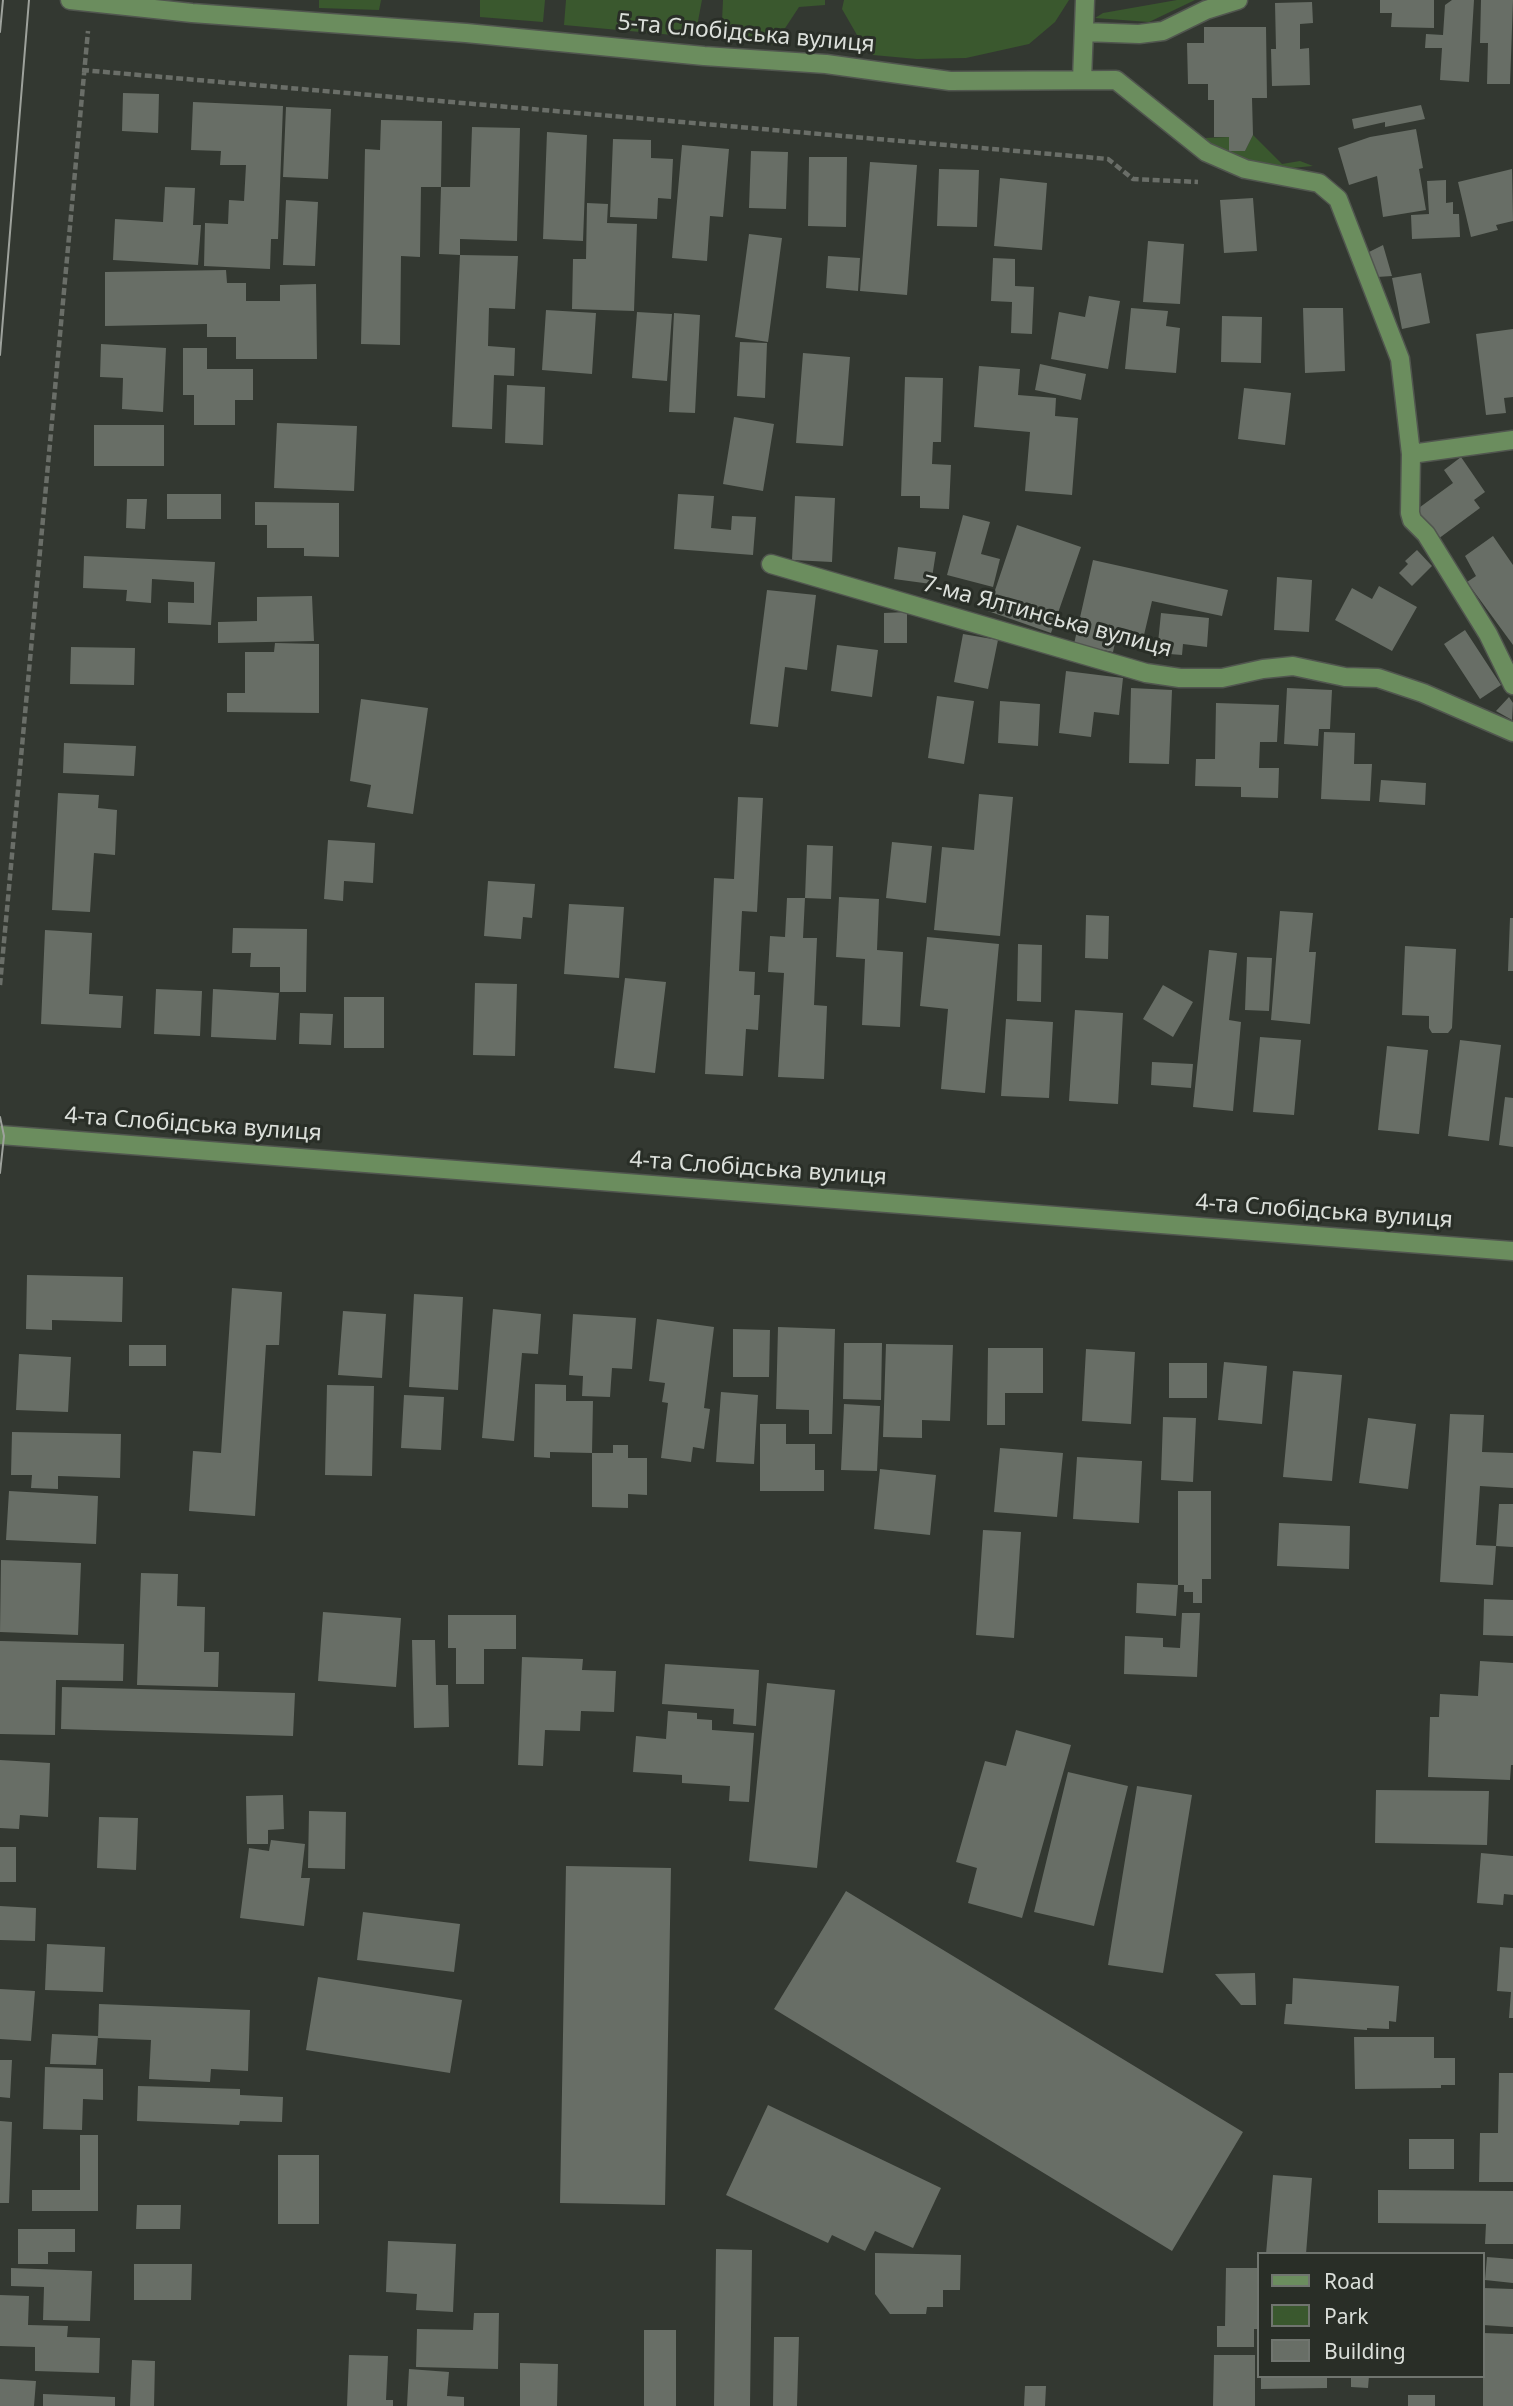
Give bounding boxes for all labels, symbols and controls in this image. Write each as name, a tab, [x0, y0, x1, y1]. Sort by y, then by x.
street label: 5-та Слобідська вулиця	[616, 9, 876, 59]
street label: 7-ма Ялтинська вулиця	[919, 570, 1175, 664]
street label: 4-та Слобідська вулиця	[63, 1102, 323, 1148]
street label: 4-та Слобідська вулиця	[628, 1146, 888, 1192]
street label: 4-та Слобідська вулиця	[1194, 1189, 1454, 1235]
legend	[1258, 2252, 1485, 2378]
text: Road	[1324, 2267, 1374, 2295]
text: Park	[1324, 2302, 1368, 2330]
text: Building	[1324, 2337, 1406, 2365]

